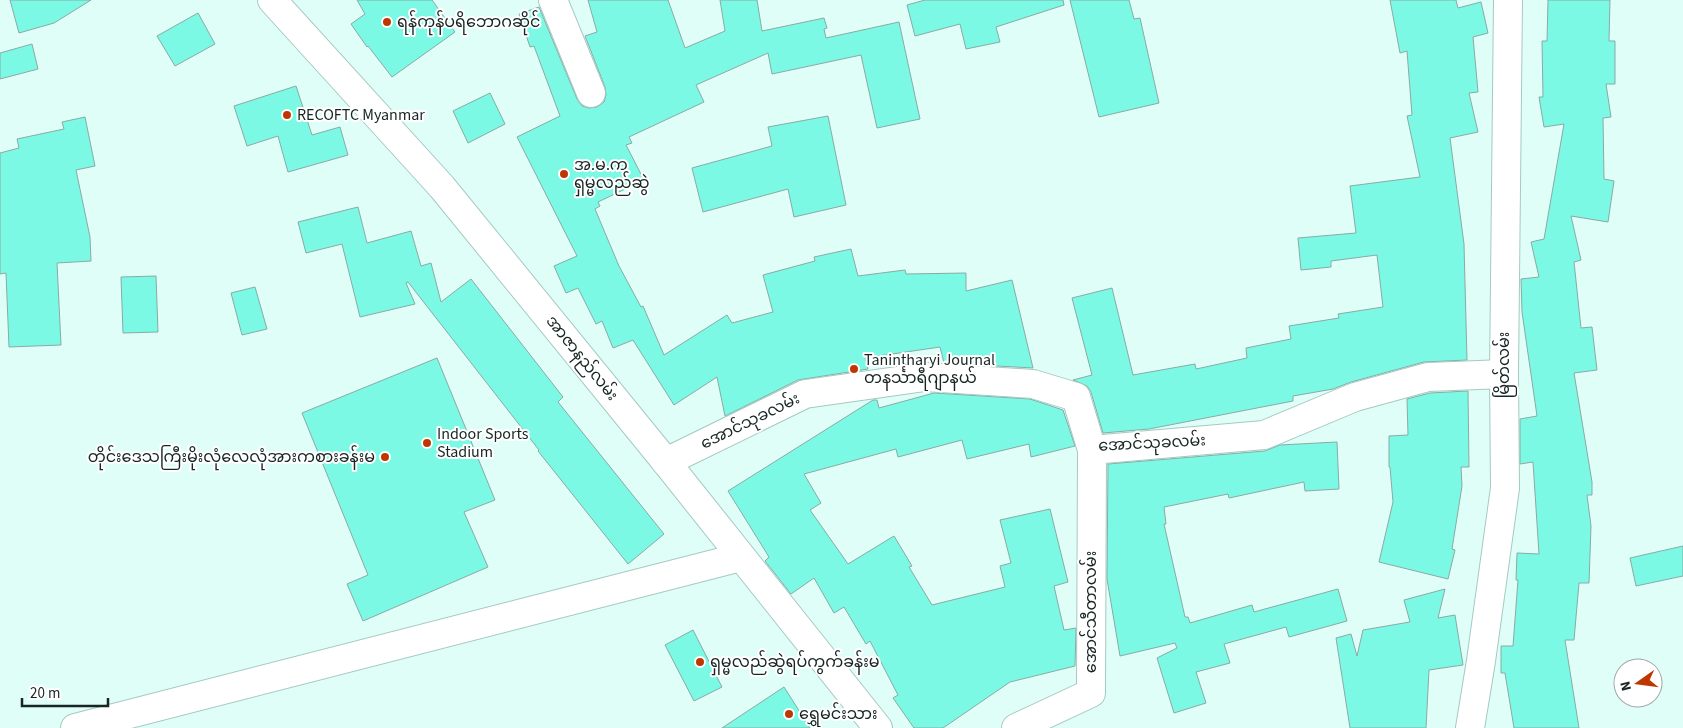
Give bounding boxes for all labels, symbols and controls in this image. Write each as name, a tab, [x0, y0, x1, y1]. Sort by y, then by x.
place label: ရန်ကုန်ပရိဘောဂဆိုင်	[397, 10, 540, 36]
marker: ရန်ကုန်ပရိဘောဂဆိုင်	[381, 16, 393, 28]
place label: RECOFTC Myanmar	[297, 104, 425, 126]
marker: RECOFTC Myanmar	[281, 109, 293, 121]
place label: အ.မ.က ရှမ္မလည်ဆွဲ	[574, 154, 649, 197]
marker: အ.မ.က ရှမ္မလည်ဆွဲ	[558, 168, 570, 180]
street label: အာဇာနည်လမ်း	[539, 310, 624, 407]
street label: မြိတ်လမ်း	[1492, 332, 1517, 398]
place label: Tanintharyi Journal တနင်္သာရီဂျာနယ်	[864, 349, 995, 391]
marker: Tanintharyi Journal တနင်္သာရီဂျာနယ်	[848, 363, 860, 375]
street label: အောင်သုခလမ်း	[696, 387, 805, 457]
place label: Indoor Sports Stadium	[437, 423, 529, 463]
street label: အောင်သုခလမ်း	[1098, 428, 1207, 460]
marker: Indoor Sports Stadium	[421, 437, 433, 449]
place label: တိုင်းဒေသကြီးမိုးလုံလေလုံအားကစားခန်းမ	[88, 445, 375, 471]
marker: တိုင်းဒေသကြီးမိုးလုံလေလုံအားကစားခန်းမ	[379, 451, 391, 463]
street label: အောင်သီတာလမ်း	[1079, 551, 1102, 673]
place label: ရှမ္မလည်ဆွဲရပ်ကွက်ခန်းမ	[710, 650, 880, 676]
marker: ရှမ္မလည်ဆွဲရပ်ကွက်ခန်းမ	[694, 656, 706, 668]
north arrow	[1613, 658, 1663, 708]
scale bar	[22, 676, 109, 708]
text: N	[1616, 679, 1637, 693]
text: 20 m	[30, 683, 60, 704]
place label: ရွှေမင်းသား	[799, 702, 878, 727]
marker: ရွှေမင်းသား	[783, 708, 795, 720]

